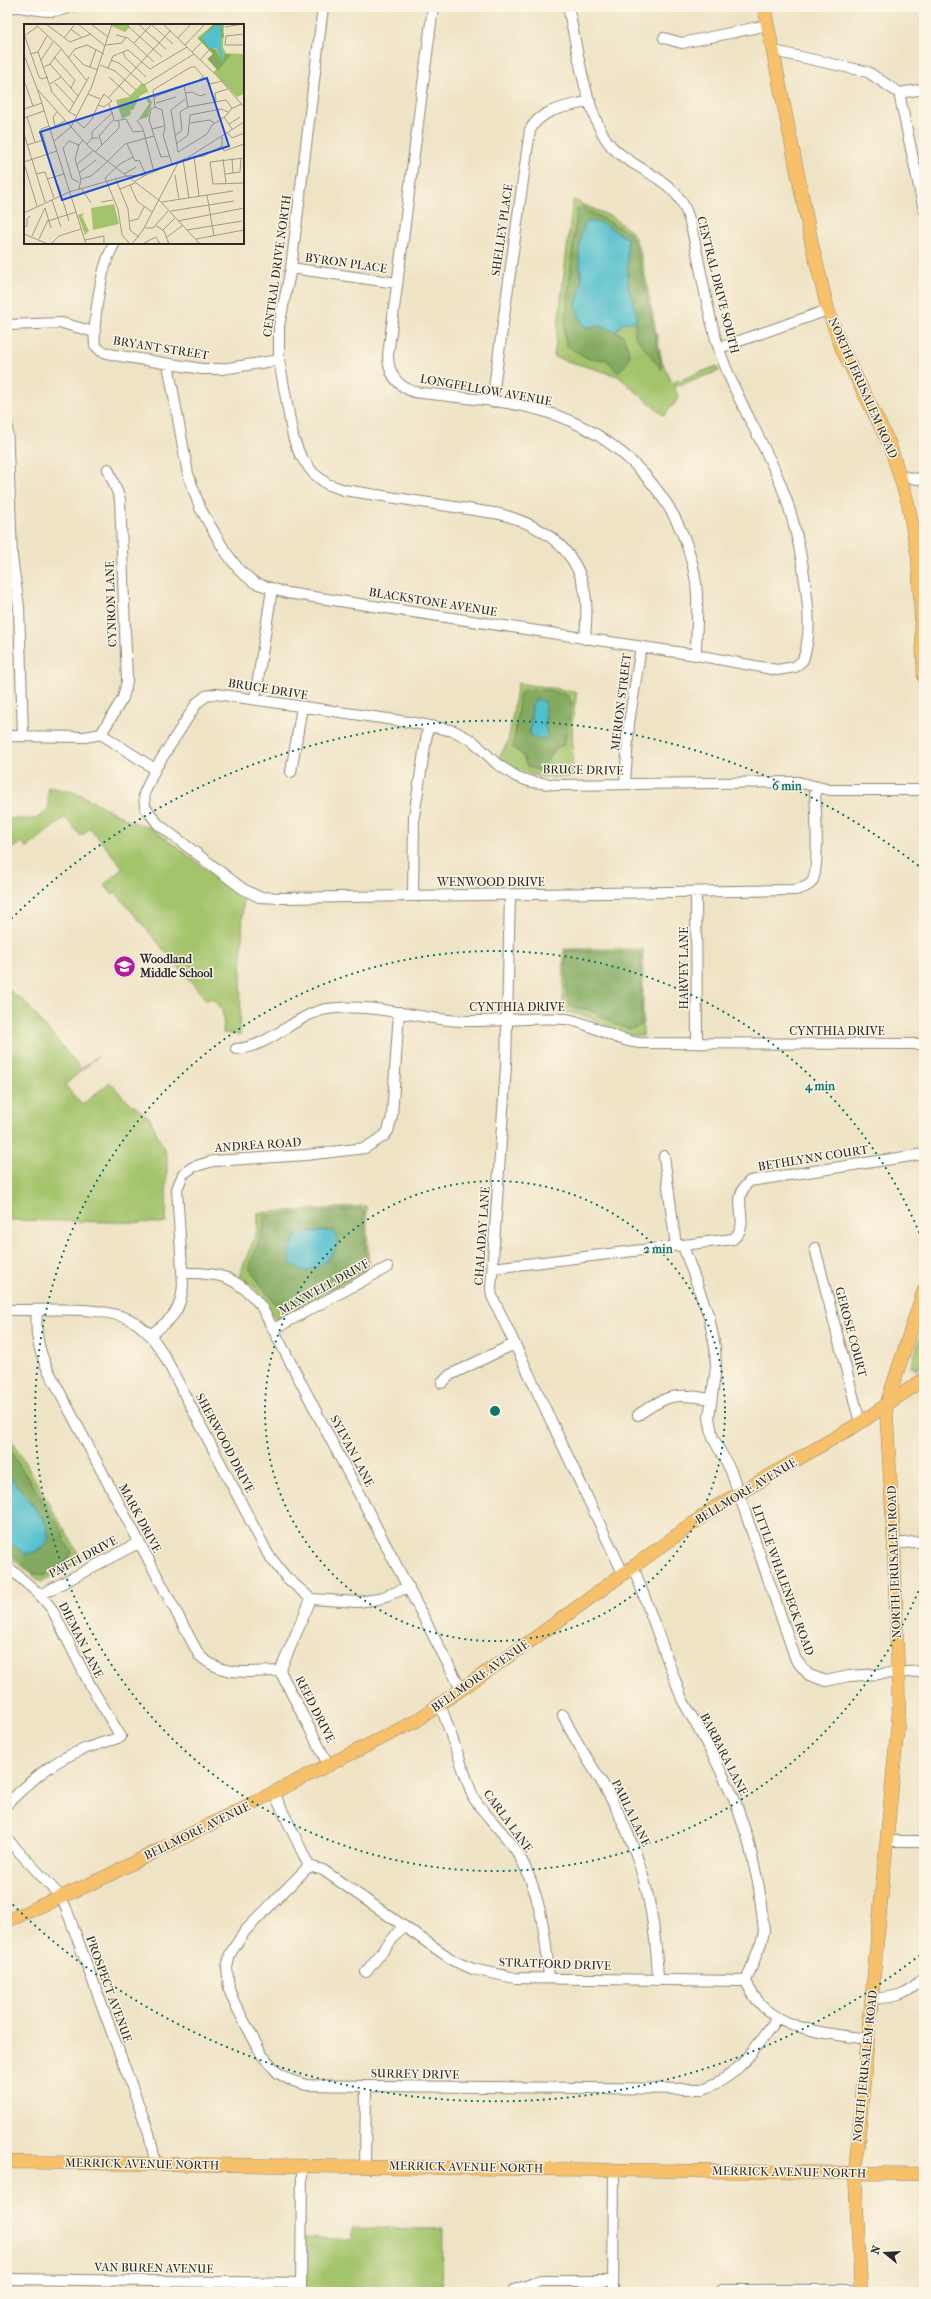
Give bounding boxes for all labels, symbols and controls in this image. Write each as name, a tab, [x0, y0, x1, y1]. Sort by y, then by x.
inset map	[24, 24, 244, 244]
street label: SHELLEY PLACE	[489, 183, 515, 277]
street label: CENTRAL DRIVE NORTH	[260, 194, 294, 338]
street label: CENTRAL DRIVE SOUTH	[694, 215, 742, 356]
street label: BYRON PLACE	[304, 250, 388, 276]
street label: NORTH JERUSALEM ROAD	[826, 315, 900, 461]
street label: BRYANT STREET	[112, 334, 211, 363]
street label: LONGFELLOW AVENUE	[419, 371, 553, 409]
street label: CYNRON LANE	[102, 561, 120, 647]
street label: BLACKSTONE AVENUE	[368, 585, 498, 619]
street label: MERION STREET	[608, 651, 634, 752]
street label: BRUCE DRIVE	[227, 676, 309, 702]
street label: BRUCE DRIVE	[542, 762, 624, 778]
text: 6 min	[772, 779, 803, 793]
street label: WENWOOD DRIVE	[436, 875, 545, 889]
street label: HARVEY LANE	[677, 927, 691, 1009]
place label: Woodland Middle School	[139, 952, 213, 980]
school or university icon: Woodland Middle School	[111, 953, 137, 979]
street label: CYNTHIA DRIVE	[469, 1000, 565, 1014]
street label: CYNTHIA DRIVE	[789, 1024, 885, 1038]
text: 4 min	[804, 1079, 836, 1094]
street label: ANDREA ROAD	[213, 1135, 302, 1155]
street label: BETHLYNN COURT	[757, 1142, 870, 1174]
street label: CHALADAY LANE	[472, 1186, 492, 1286]
text: 2 min	[643, 1242, 674, 1256]
street label: MAXWELL DRIVE	[276, 1256, 372, 1318]
street label: GEROSE COURT	[832, 1285, 870, 1380]
street label: SHERWOOD DRIVE	[193, 1391, 257, 1495]
centre of rings	[488, 1404, 502, 1418]
street label: SYLVAN LANE	[327, 1413, 377, 1489]
street label: BELLMORE AVENUE	[693, 1455, 799, 1527]
street label: MARK DRIVE	[116, 1481, 164, 1555]
street label: NORTH JERUSALEM ROAD	[884, 1485, 904, 1639]
street label: LITTLE WHALENECK ROAD	[749, 1503, 817, 1657]
street label: PATTI DRIVE	[46, 1533, 120, 1581]
street label: DIEMAN LANE	[56, 1600, 106, 1680]
street label: BELLMORE AVENUE	[428, 1637, 532, 1715]
street label: REED DRIVE	[292, 1673, 338, 1745]
street label: BARBARA LANE	[697, 1710, 751, 1798]
street label: PAULA LANE	[609, 1777, 653, 1849]
street label: CARLA LANE	[481, 1787, 535, 1855]
street label: BELLMORE AVENUE	[142, 1799, 252, 1863]
street label: PROSPECT AVENUE	[83, 1934, 135, 2044]
street label: STRATFORD DRIVE	[499, 1955, 611, 1973]
street label: NORTH JERUSALEM ROAD	[850, 1989, 880, 2143]
street label: SURREY DRIVE	[371, 2066, 459, 2082]
street label: MERRICK AVENUE NORTH	[65, 2156, 220, 2172]
street label: MERRICK AVENUE NORTH	[389, 2159, 544, 2175]
street label: MERRICK AVENUE NORTH	[712, 2164, 867, 2180]
north arrow	[865, 2233, 905, 2273]
text: N	[868, 2243, 884, 2256]
street label: VAN BUREN AVENUE	[93, 2260, 214, 2276]

